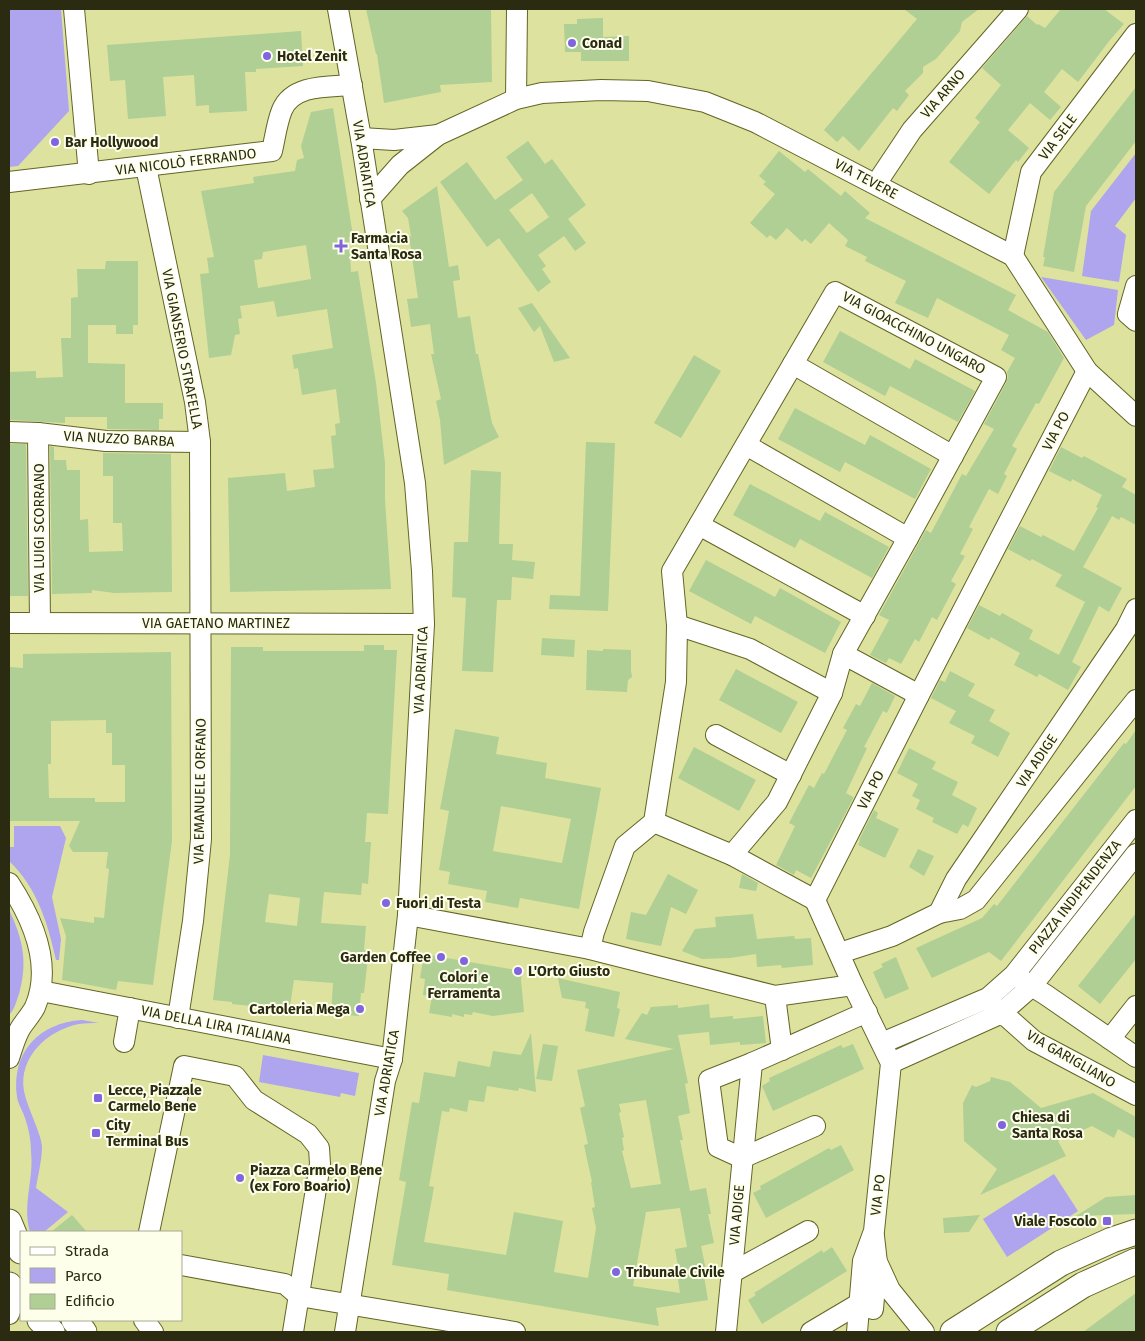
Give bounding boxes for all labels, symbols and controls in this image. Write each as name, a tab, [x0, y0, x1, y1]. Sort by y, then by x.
place label: Conad	[582, 35, 622, 52]
marker: Conad	[566, 37, 578, 49]
place label: Hotel Zenit	[277, 48, 348, 65]
marker: Hotel Zenit	[261, 50, 273, 62]
street label: VIA ARNO	[917, 66, 969, 122]
street label: VIA SELE	[1035, 111, 1081, 163]
street label: VIA ADRIATICA	[349, 119, 379, 209]
place label: Bar Hollywood	[65, 134, 158, 151]
marker: Bar Hollywood	[49, 136, 61, 148]
street label: VIA NICOLÒ FERRANDO	[114, 144, 257, 179]
street label: VIA TEVERE	[831, 155, 901, 203]
place label: Farmacia Santa Rosa	[351, 230, 422, 263]
marker: Farmacia Santa Rosa	[335, 240, 347, 252]
street label: VIA GIANSERIO STRAFELLA	[158, 268, 206, 430]
street label: VIA GIOACCHINO UNGARO	[839, 288, 989, 378]
street label: VIA PO	[1039, 409, 1073, 453]
street label: VIA NUZZO BARBA	[63, 428, 175, 450]
street label: VIA LUIGI SCORRANO	[31, 463, 48, 593]
street label: VIA GAETANO MARTINEZ	[142, 615, 290, 632]
street label: VIA ADRIATICA	[410, 626, 432, 714]
street label: VIA EMANUELE ORFANO	[190, 718, 210, 864]
street label: VIA ADIGE	[1013, 731, 1061, 791]
street label: VIA PO	[854, 768, 888, 812]
street label: PIAZZA INDIPENDENZA	[1025, 837, 1125, 957]
place label: Fuori di Testa	[396, 895, 482, 912]
marker: Fuori di Testa	[380, 897, 392, 909]
place label: Garden Coffee	[340, 949, 431, 966]
marker: Garden Coffee	[435, 951, 447, 963]
marker: Colori e Ferramenta	[458, 955, 470, 967]
place label: L'Orto Giusto	[528, 963, 610, 980]
marker: L'Orto Giusto	[512, 965, 524, 977]
place label: Colori e Ferramenta	[427, 969, 501, 1002]
place label: Cartoleria Mega	[249, 1001, 350, 1018]
street label: VIA DELLA LIRA ITALIANA	[140, 1002, 292, 1048]
marker: Cartoleria Mega	[354, 1003, 366, 1015]
street label: VIA GARIGLIANO	[1023, 1027, 1119, 1091]
street label: VIA ADRIATICA	[371, 1028, 403, 1118]
place label: Lecce, Piazzale Carmelo Bene	[108, 1082, 202, 1115]
marker: Lecce, Piazzale Carmelo Bene	[92, 1092, 104, 1104]
place label: Chiesa di Santa Rosa	[1012, 1109, 1083, 1142]
place label: City Terminal Bus	[106, 1117, 189, 1150]
marker: Chiesa di Santa Rosa	[996, 1119, 1008, 1131]
marker: City Terminal Bus	[90, 1127, 102, 1139]
place label: Piazza Carmelo Bene (ex Foro Boario)	[250, 1162, 382, 1195]
marker: Piazza Carmelo Bene (ex Foro Boario)	[234, 1172, 246, 1184]
street label: VIA PO	[867, 1173, 889, 1217]
street label: VIA ADIGE	[726, 1184, 748, 1246]
place label: Viale Foscolo	[1013, 1213, 1097, 1230]
marker: Viale Foscolo	[1101, 1215, 1113, 1227]
legend	[20, 1231, 182, 1321]
text: Strada	[65, 1242, 109, 1260]
place label: Tribunale Civile	[626, 1264, 725, 1281]
marker: Tribunale Civile	[610, 1266, 622, 1278]
text: Parco	[65, 1267, 102, 1285]
text: Edificio	[65, 1292, 115, 1310]

